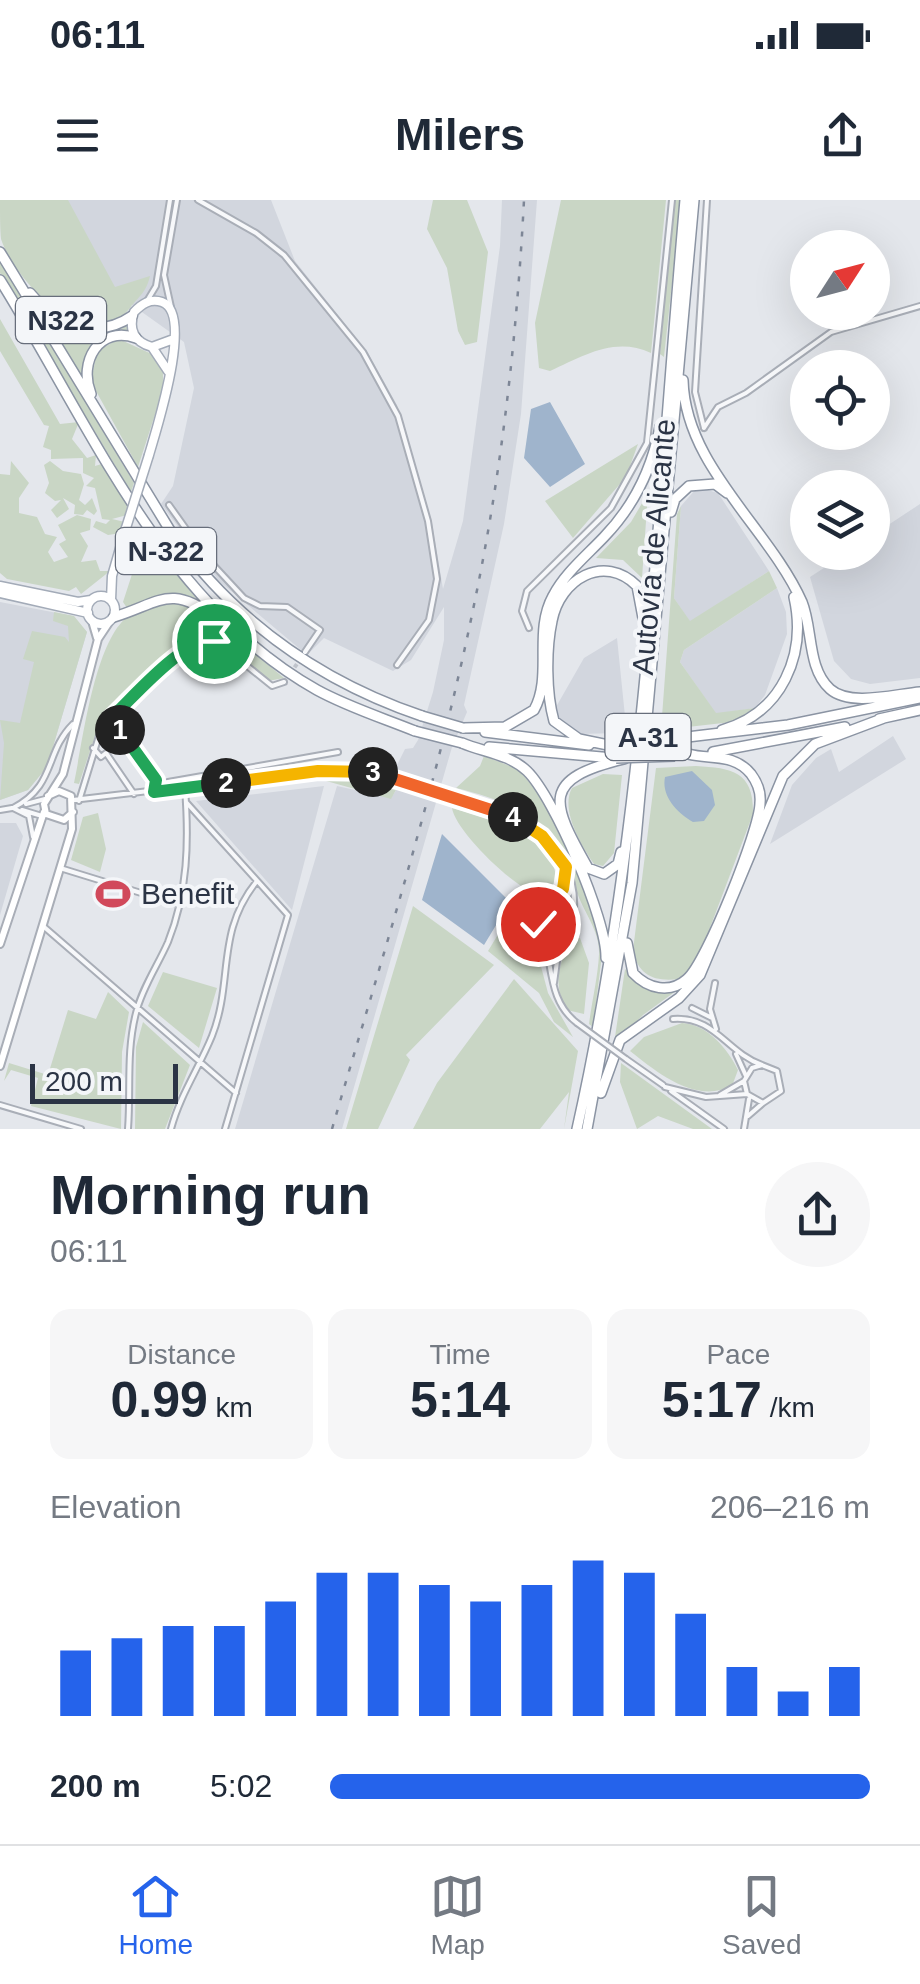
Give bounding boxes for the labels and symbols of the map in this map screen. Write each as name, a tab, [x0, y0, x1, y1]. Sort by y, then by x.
north arrow	[790, 230, 890, 330]
road number: N322	[16, 297, 106, 343]
street label: Autovía de Alicante	[626, 418, 681, 676]
road number: N-322	[116, 528, 216, 574]
pin	[172, 599, 257, 684]
pin: 1	[95, 705, 145, 755]
road number: A-31	[606, 714, 690, 760]
pin: 3	[348, 747, 398, 797]
pin: 2	[201, 758, 251, 808]
pin: 4	[488, 792, 538, 842]
sports icon: Benefit	[94, 875, 132, 913]
place label: Benefit	[141, 877, 235, 910]
pin	[496, 882, 581, 967]
scale bar	[30, 1059, 178, 1104]

